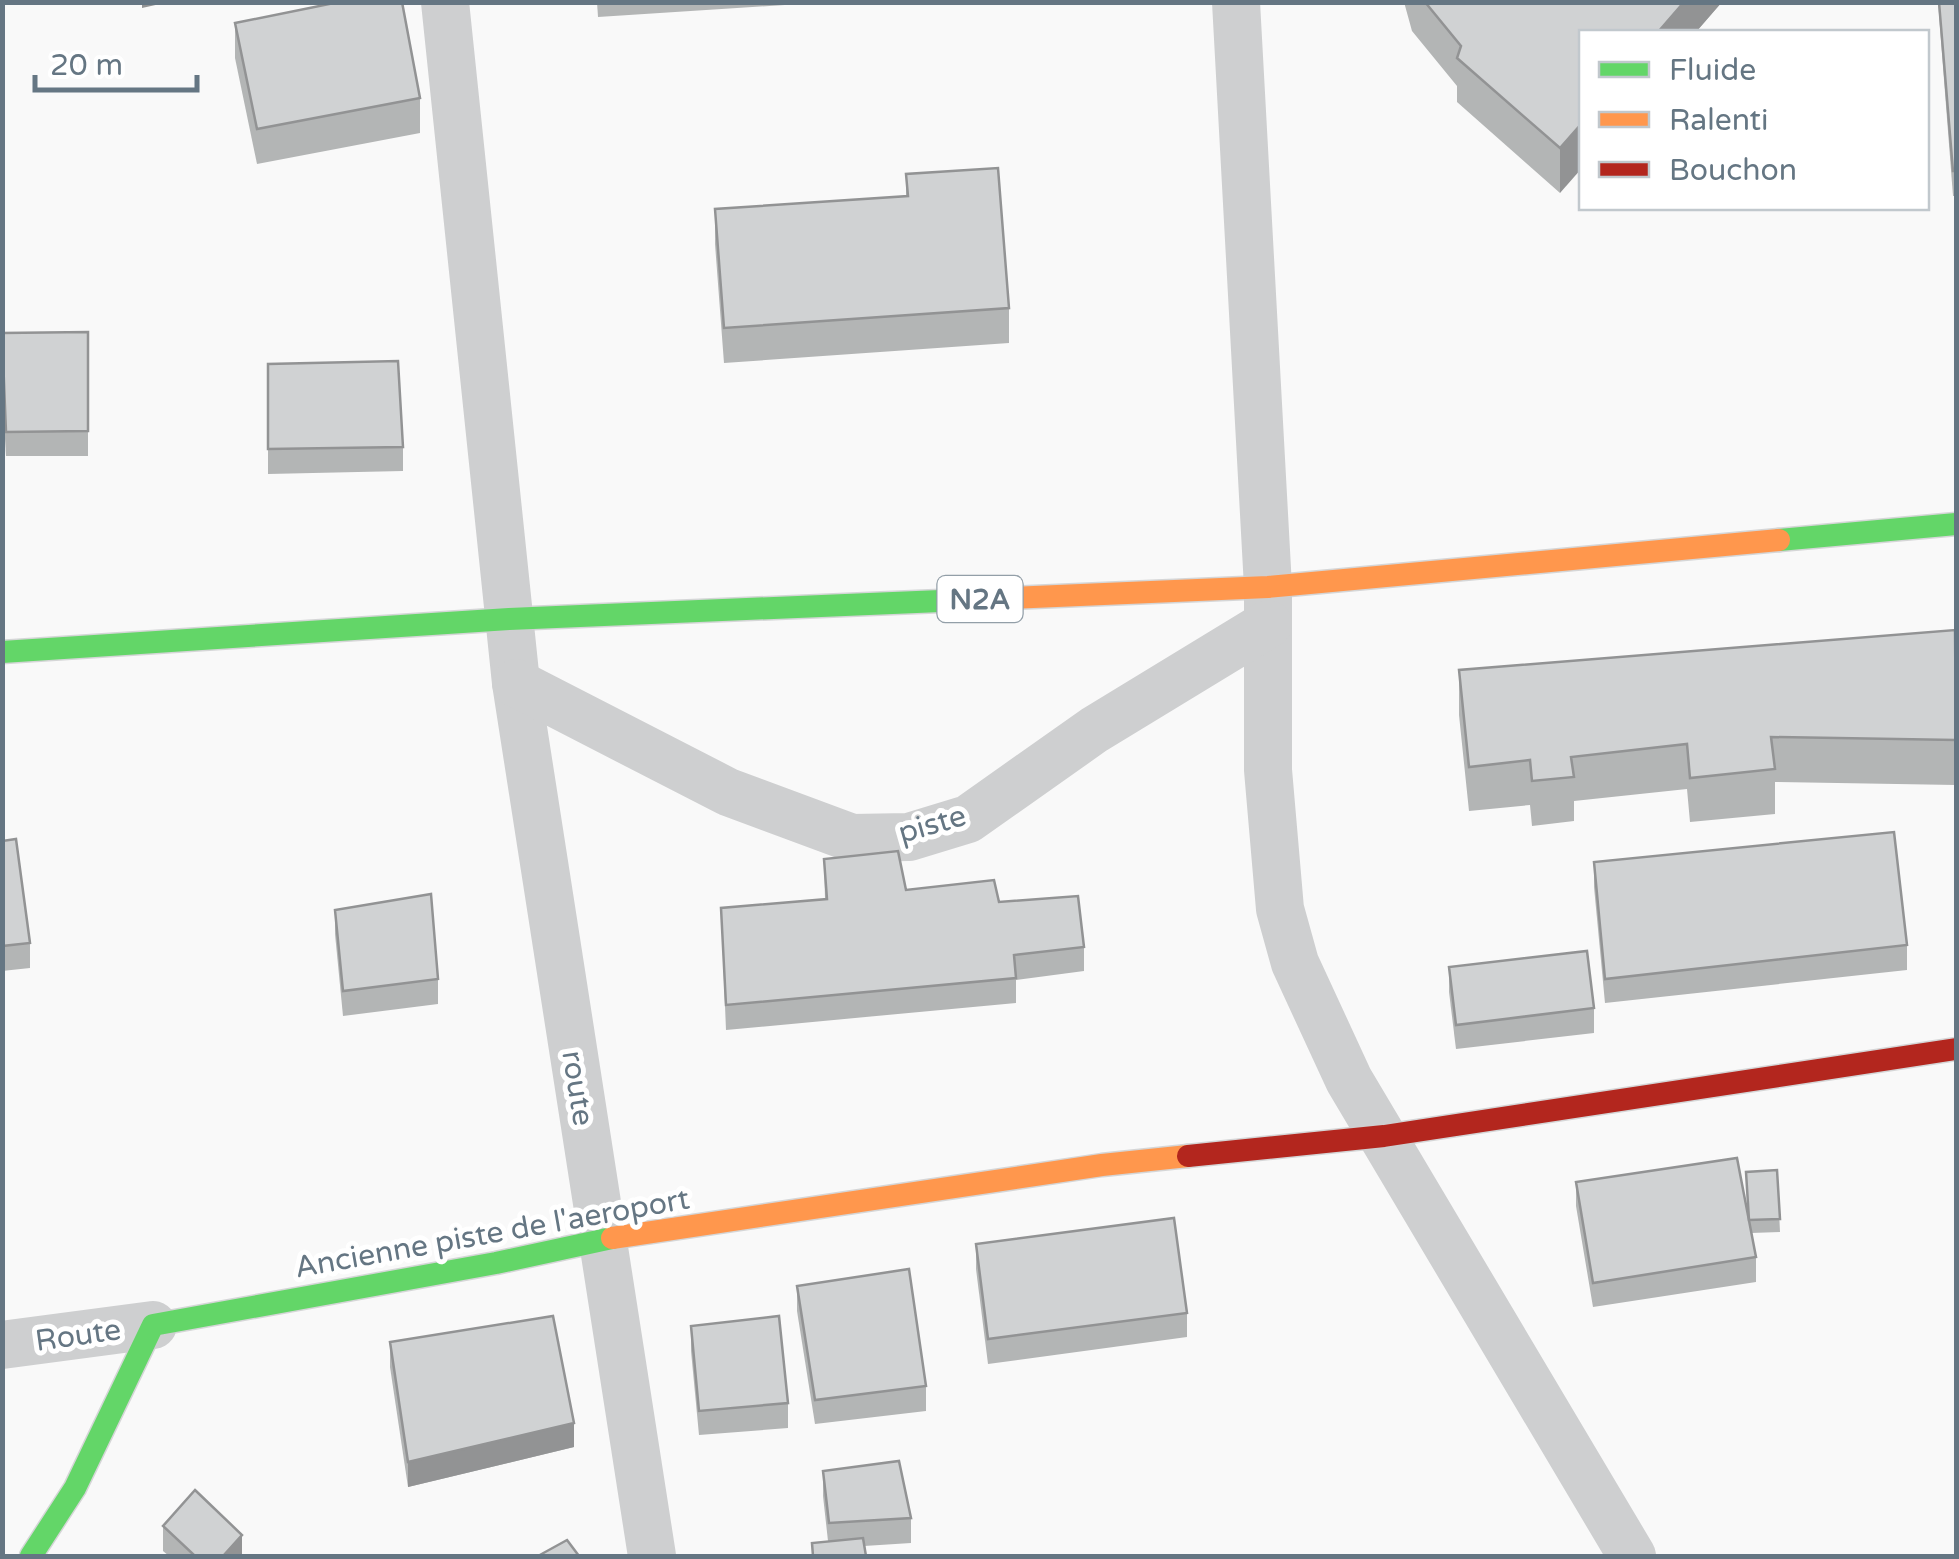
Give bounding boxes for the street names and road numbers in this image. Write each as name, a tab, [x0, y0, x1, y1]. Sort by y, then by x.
road number: N2A	[938, 576, 1022, 622]
street label: piste	[894, 797, 970, 852]
street label: route	[553, 1048, 602, 1128]
street label: Ancienne piste de l'aeroport	[292, 1181, 692, 1286]
street label: Route	[33, 1311, 123, 1360]

